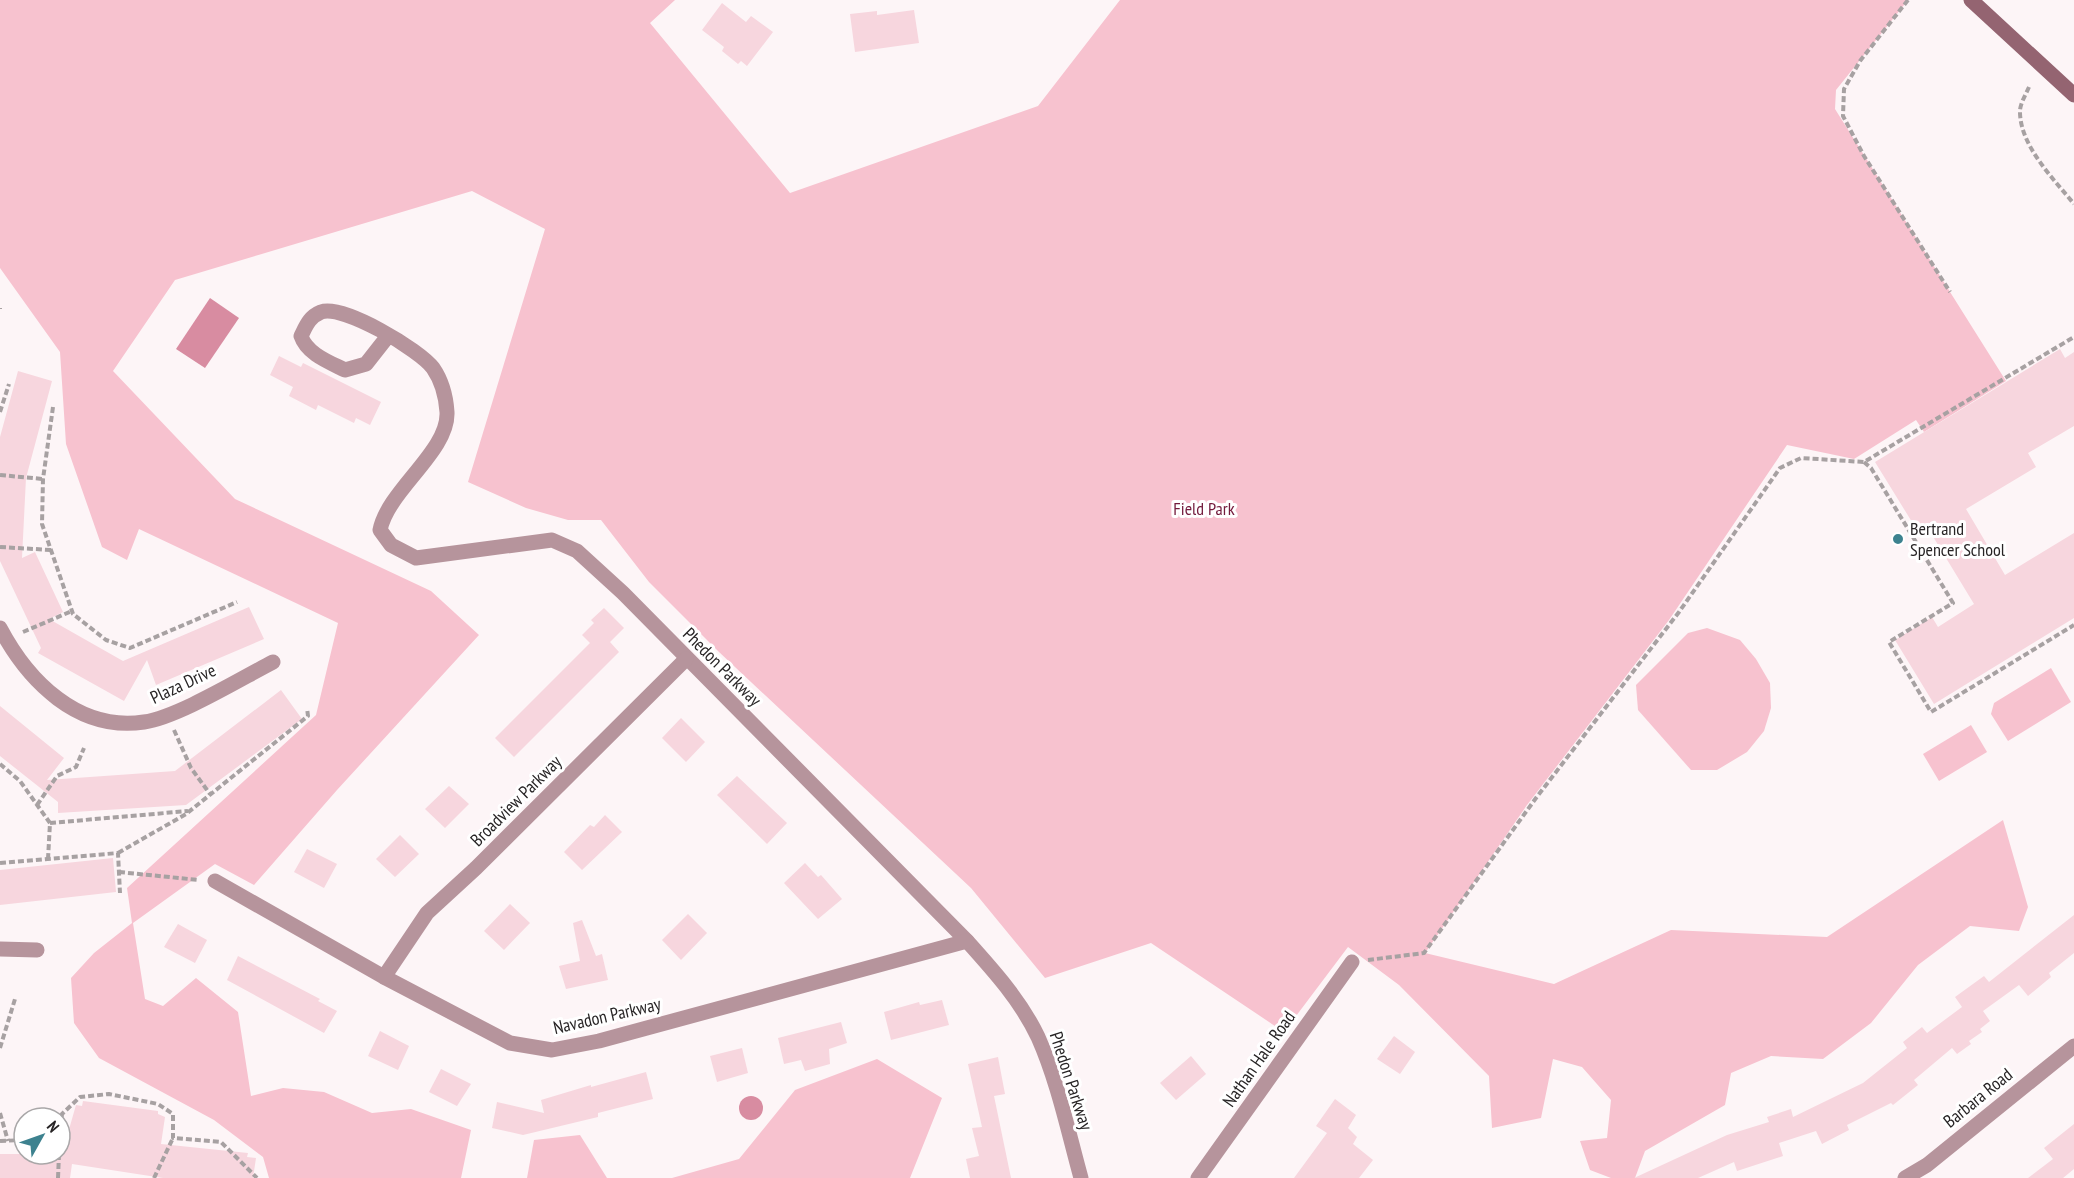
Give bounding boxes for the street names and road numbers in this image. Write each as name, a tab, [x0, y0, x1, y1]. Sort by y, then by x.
street label: Phedon Parkway	[678, 622, 767, 711]
street label: Plaza Drive	[146, 658, 219, 709]
street label: Broadview Parkway	[465, 750, 566, 851]
street label: Navadon Parkway	[551, 992, 663, 1039]
street label: Nathan Hale Road	[1217, 1006, 1300, 1111]
street label: Phedon Parkway	[1045, 1029, 1098, 1133]
street label: Barbara Road	[1938, 1063, 2017, 1132]

